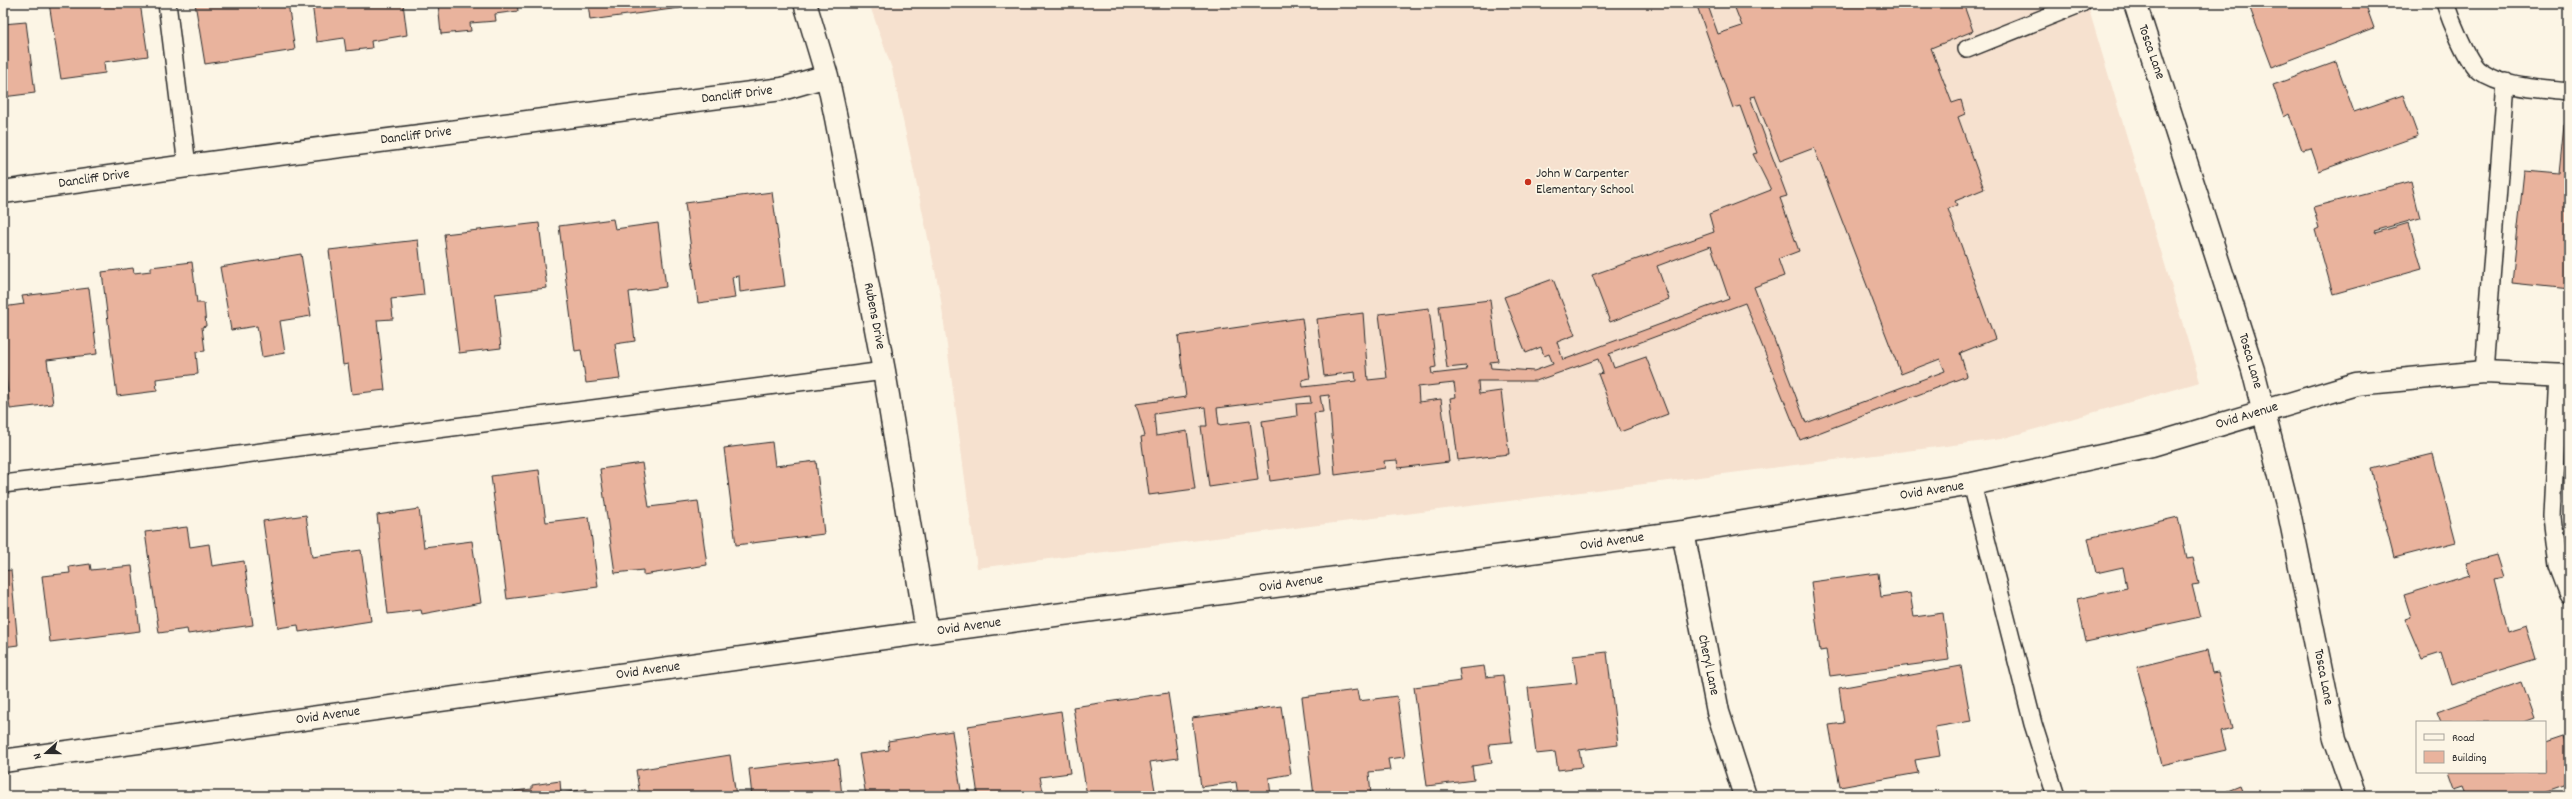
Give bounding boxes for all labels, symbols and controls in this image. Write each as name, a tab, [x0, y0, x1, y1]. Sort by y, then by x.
street label: Tosca Lane	[2132, 22, 2170, 82]
street label: Dancliff Drive	[700, 81, 774, 109]
street label: Dancliff Drive	[379, 122, 453, 150]
street label: Dancliff Drive	[57, 164, 131, 194]
place label: John W Carpenter Elementary School	[1536, 164, 1635, 200]
marker: John W Carpenter Elementary School	[1523, 177, 1533, 187]
street label: Rubens Drive	[858, 281, 890, 351]
street label: Tosca Lane	[2233, 331, 2267, 391]
street label: Ovid Avenue	[2213, 397, 2281, 435]
street label: Ovid Avenue	[1899, 476, 1965, 506]
street label: Ovid Avenue	[1579, 528, 1645, 556]
street label: Ovid Avenue	[1258, 570, 1324, 598]
street label: Ovid Avenue	[936, 613, 1002, 641]
street label: Cheryl Lane	[1692, 633, 1724, 697]
street label: Tosca Lane	[2308, 647, 2338, 707]
street label: Ovid Avenue	[615, 657, 681, 685]
street label: Ovid Avenue	[295, 702, 361, 730]
legend	[2416, 721, 2546, 773]
text: Road	[2452, 730, 2474, 747]
north arrow	[26, 733, 66, 773]
text: N	[30, 750, 47, 761]
text: Building	[2452, 750, 2487, 767]

